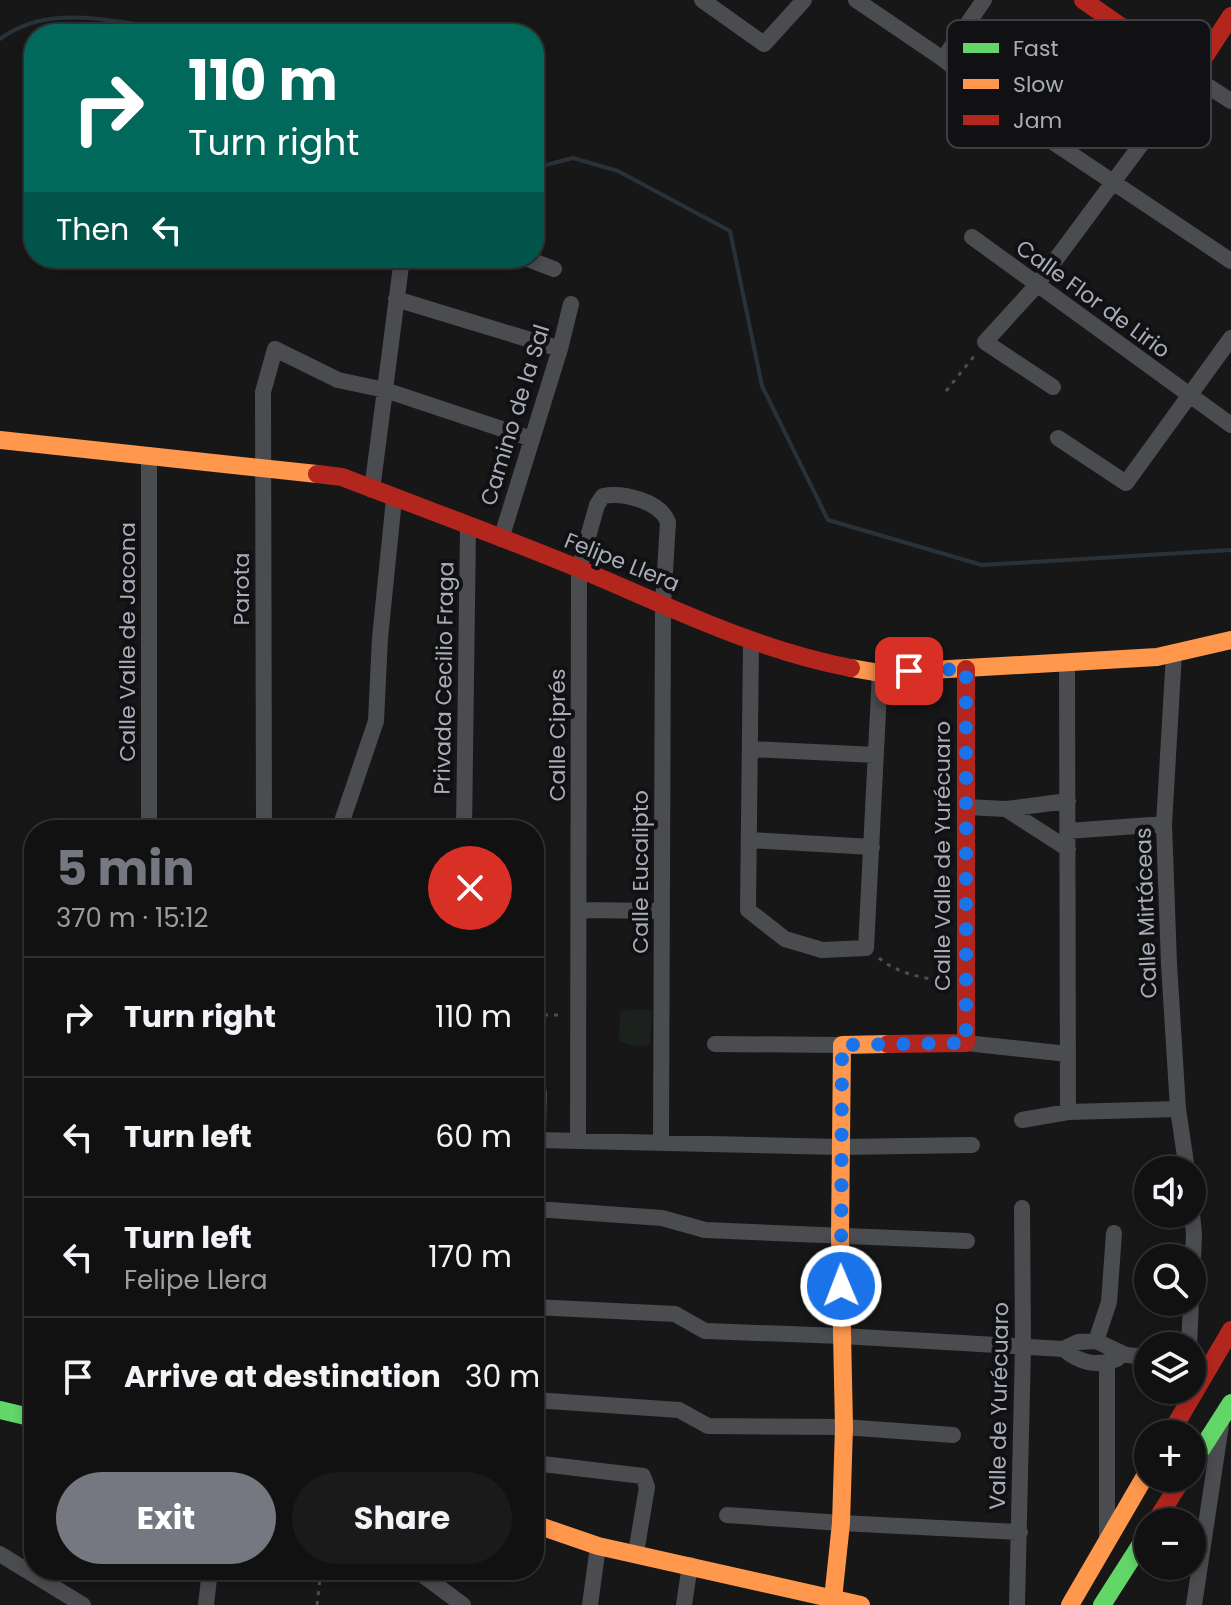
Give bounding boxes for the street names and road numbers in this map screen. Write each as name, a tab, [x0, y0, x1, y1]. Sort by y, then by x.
street label: Calle Flor de Lirio	[1010, 232, 1176, 366]
street label: Camino de la Sal	[473, 321, 557, 509]
street label: Calle Valle de Jacona	[112, 522, 143, 762]
street label: Felipe Llera	[560, 525, 684, 599]
street label: Parota	[226, 553, 257, 625]
street label: Privada Cecilio Fraga	[426, 561, 462, 795]
street label: Calle Ciprés	[542, 669, 573, 801]
street label: Calle Valle de Yurécuaro	[927, 721, 958, 991]
street label: Calle Eucalipto	[625, 790, 656, 954]
street label: Calle Mirtáceas	[1128, 827, 1164, 999]
street label: Valle de Yurécuaro	[982, 1302, 1016, 1510]

